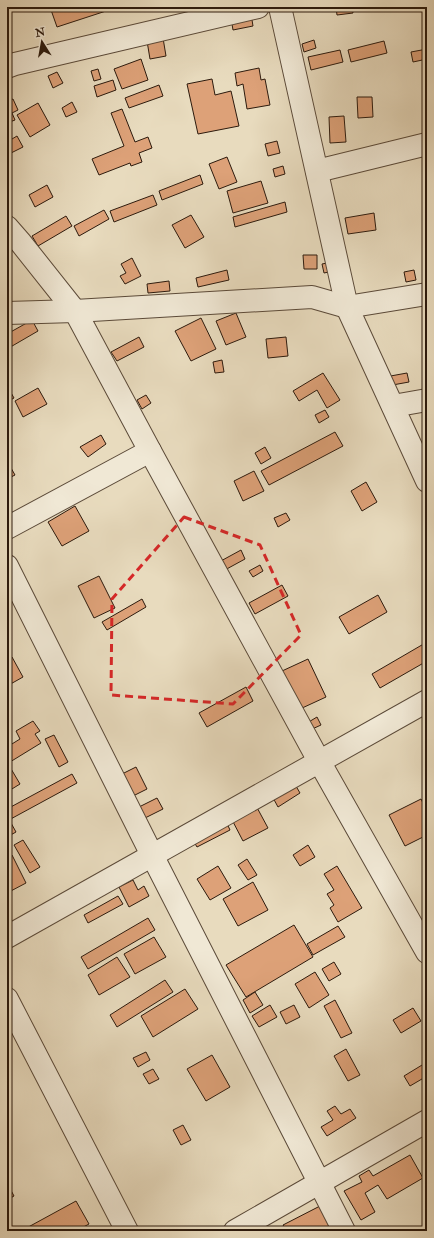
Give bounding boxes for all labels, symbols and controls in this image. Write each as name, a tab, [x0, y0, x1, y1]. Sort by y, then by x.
north arrow	[22, 22, 62, 62]
text: N	[33, 25, 47, 40]

